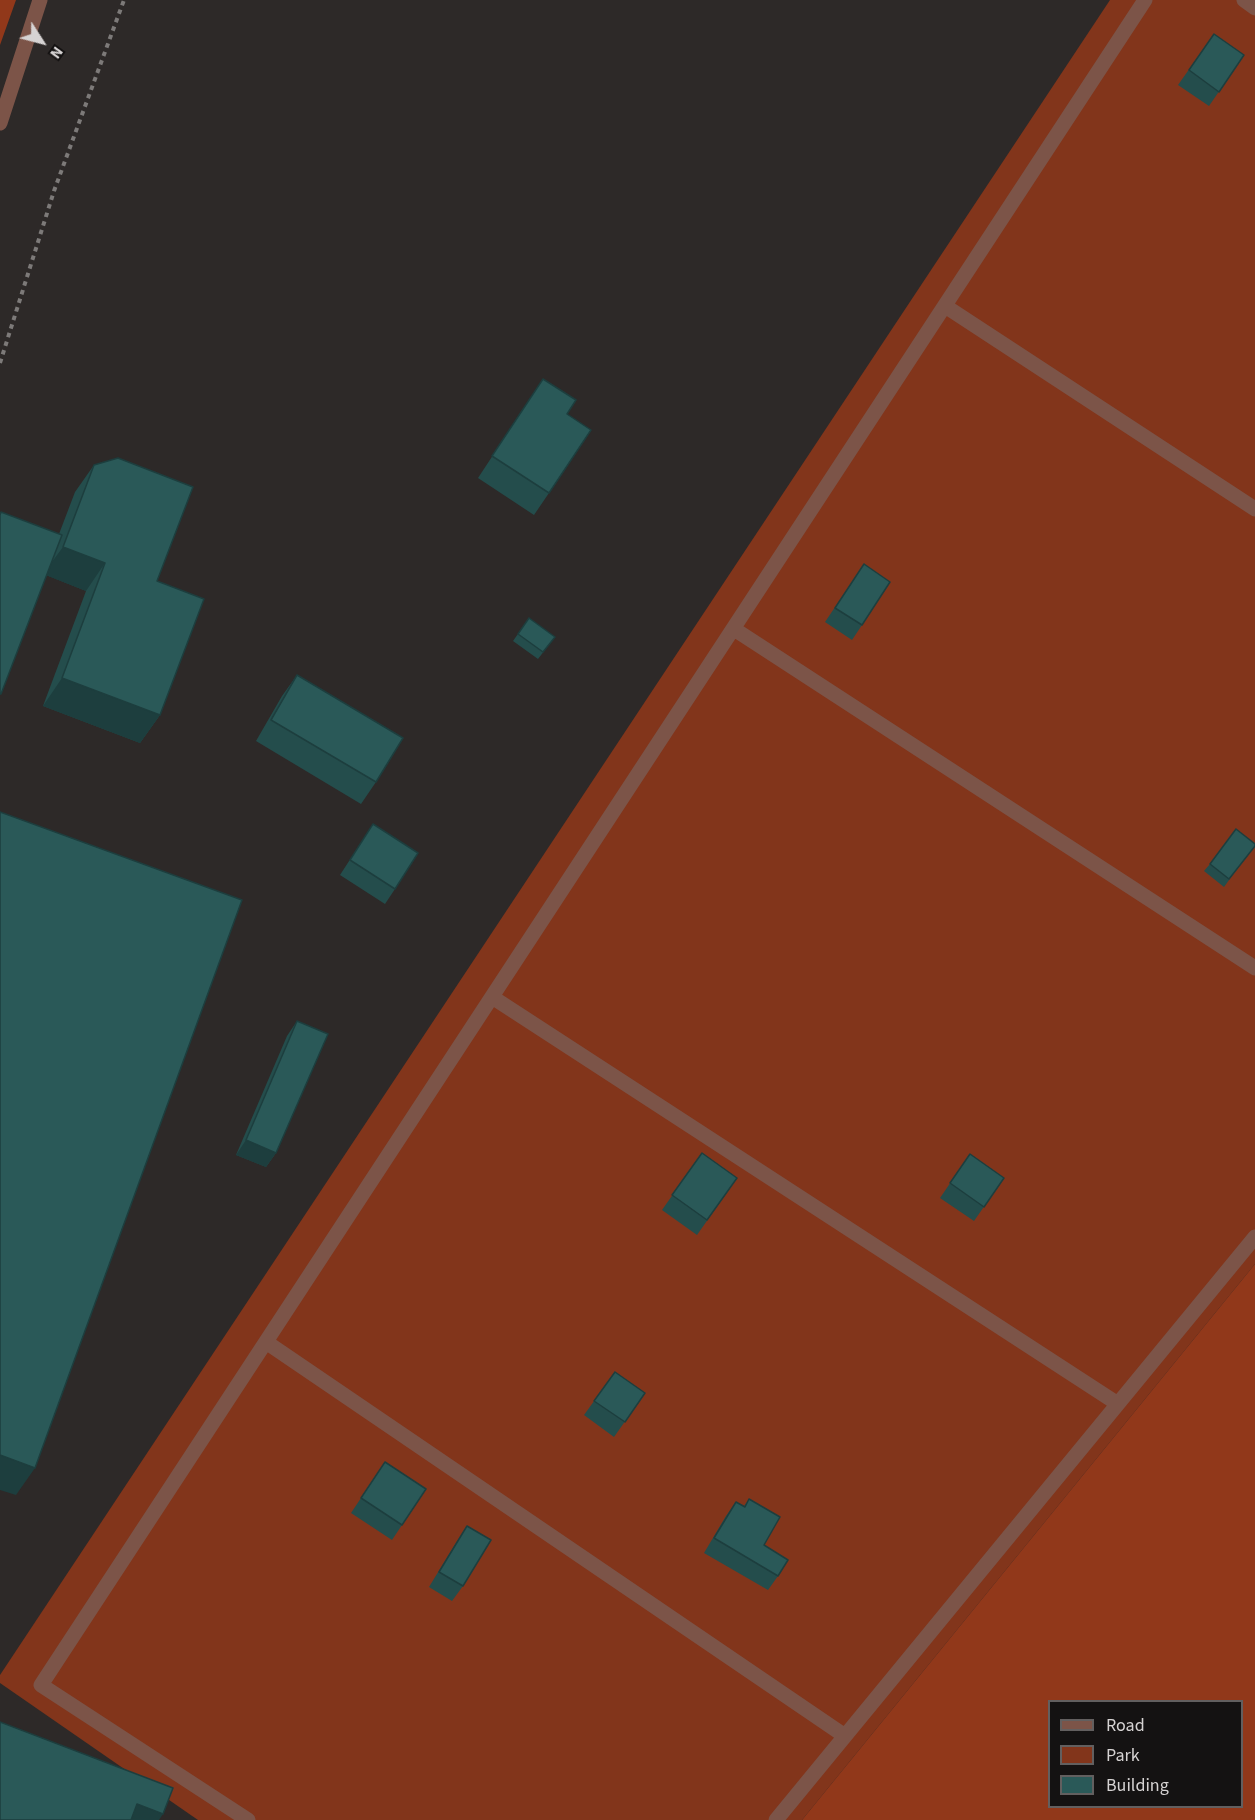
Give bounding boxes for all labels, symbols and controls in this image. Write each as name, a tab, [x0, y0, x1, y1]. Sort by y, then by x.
north arrow	[12, 12, 72, 72]
text: N	[45, 42, 69, 63]
legend	[1048, 1700, 1243, 1808]
text: Road	[1106, 1713, 1145, 1738]
text: Park	[1106, 1743, 1140, 1768]
text: Building	[1106, 1773, 1169, 1798]

